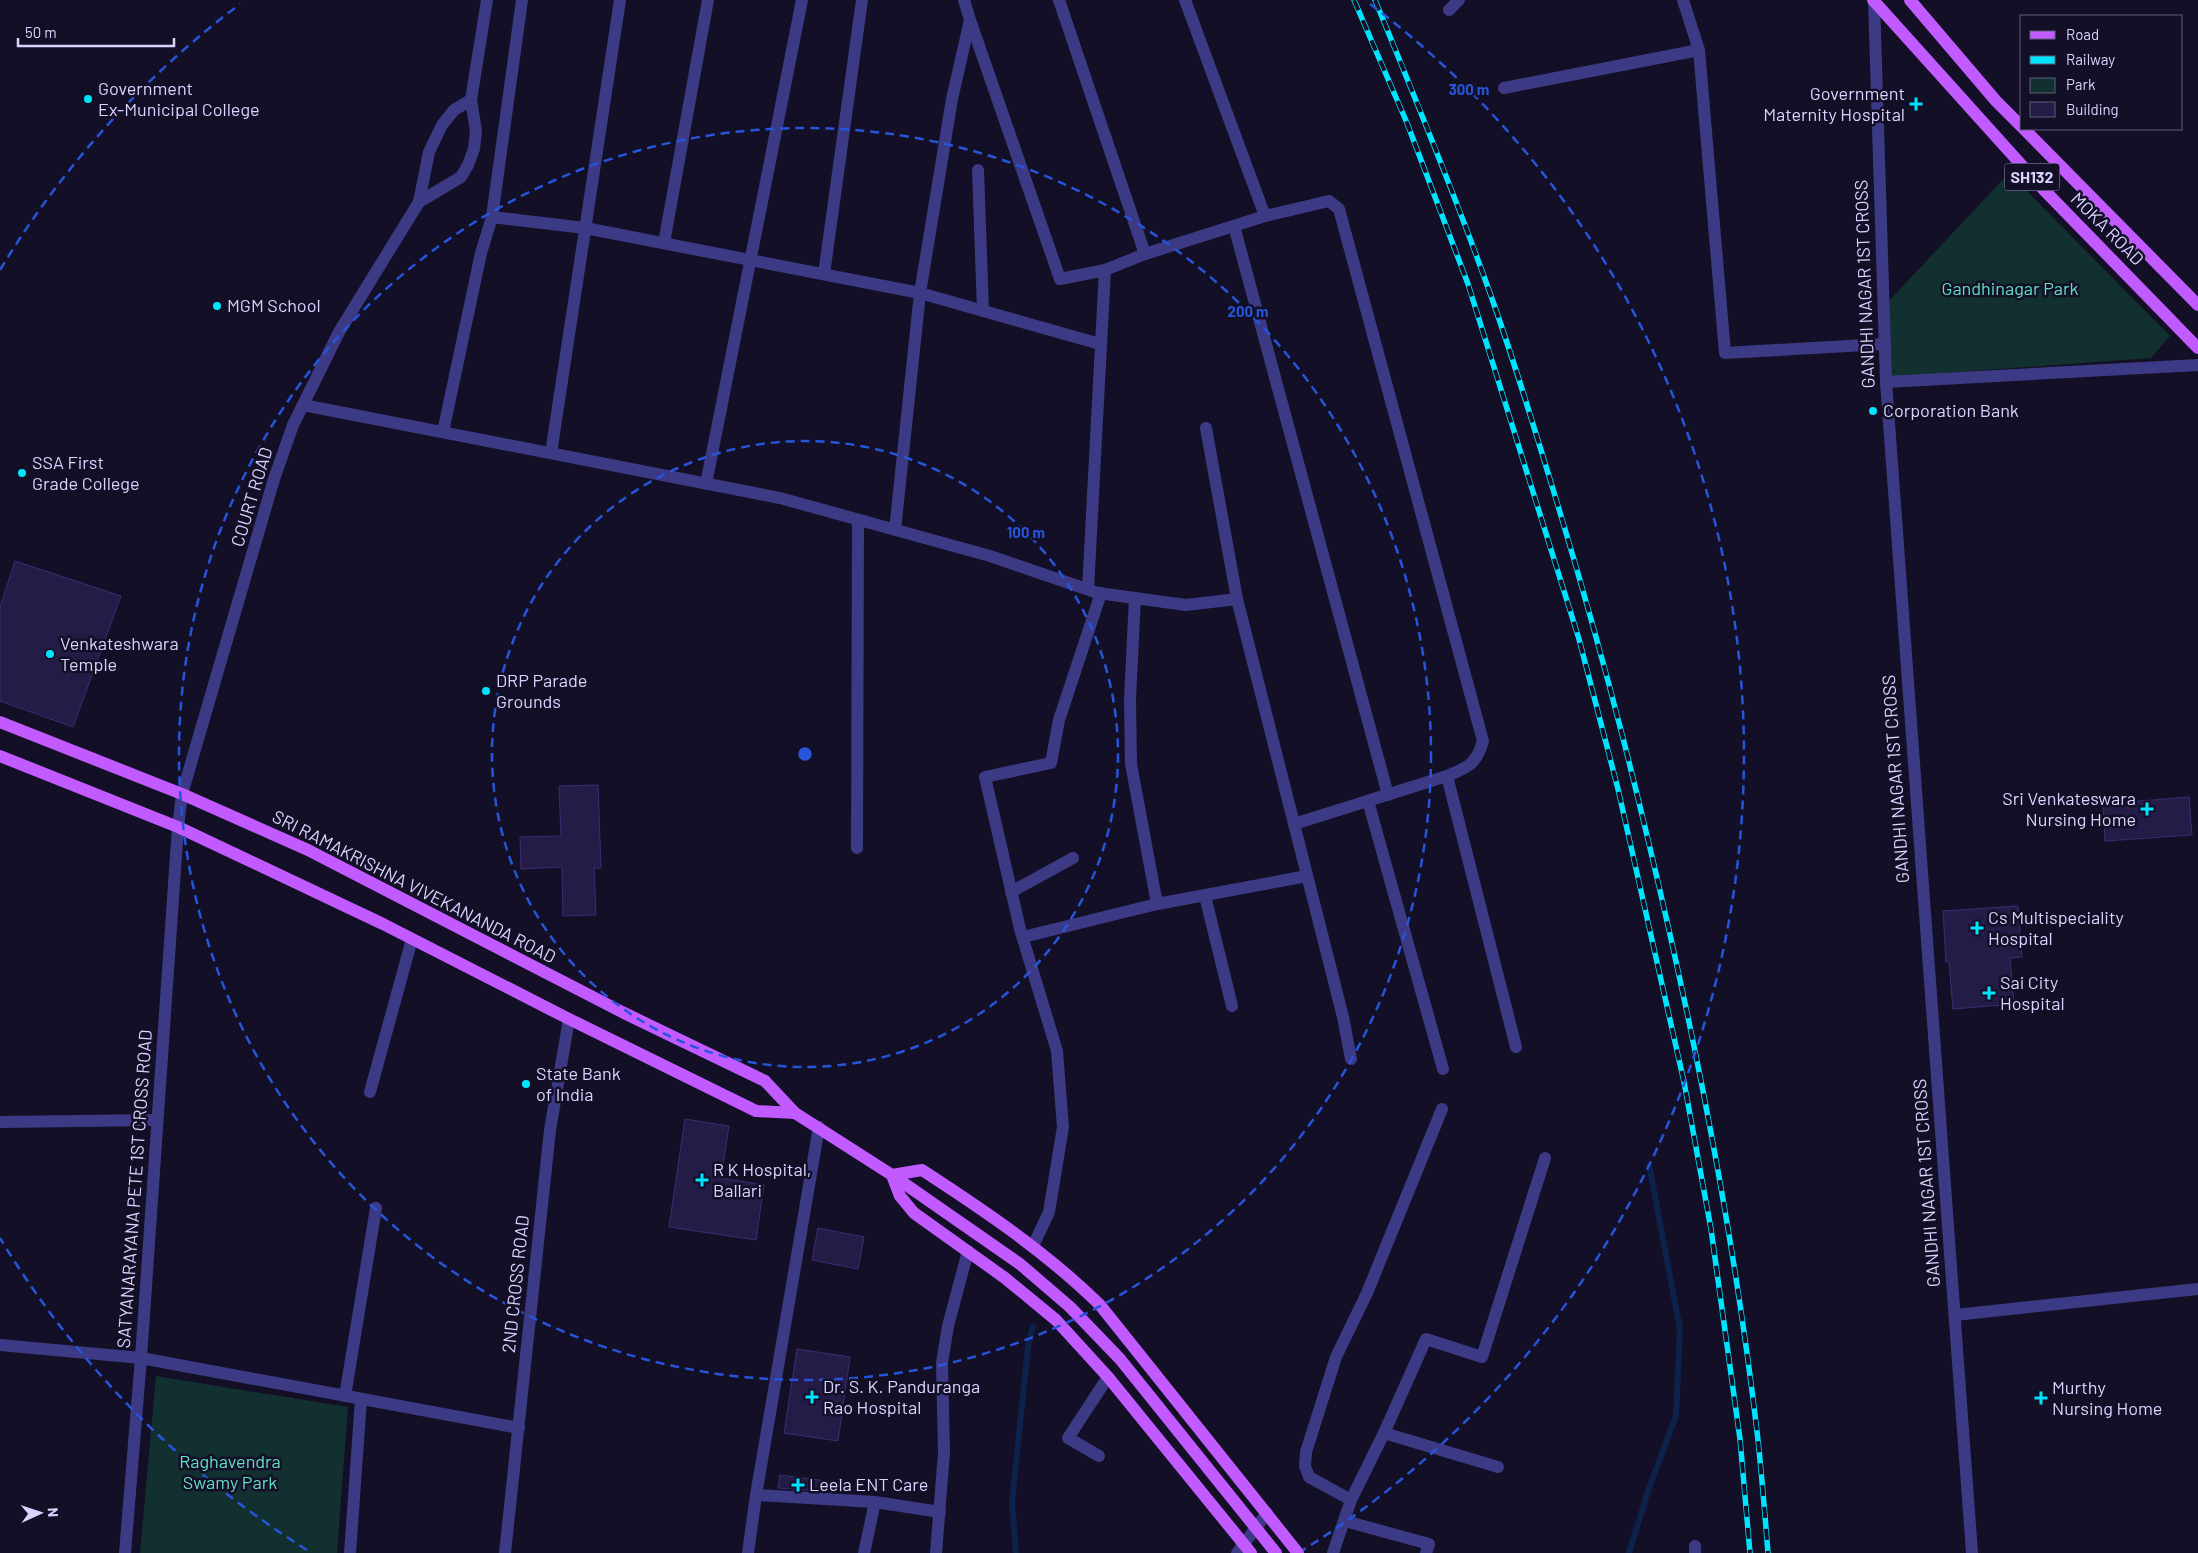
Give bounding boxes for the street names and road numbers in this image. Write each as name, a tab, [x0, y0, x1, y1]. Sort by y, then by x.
road number: SH132	[2004, 163, 2060, 190]
street label: GANDHI NAGAR 1ST CROSS	[1849, 179, 1879, 389]
street label: MOKA ROAD	[2067, 187, 2149, 269]
street label: COURT ROAD	[225, 444, 277, 549]
street label: GANDHI NAGAR 1ST CROSS	[1877, 674, 1913, 884]
street label: SRI RAMAKRISHNA VIVEKANANDA ROAD	[269, 805, 560, 967]
street label: SATYANARAYANA PETE 1ST CROSS ROAD	[112, 1029, 156, 1349]
street label: GANDHI NAGAR 1ST CROSS	[1908, 1078, 1944, 1288]
street label: 2ND CROSS ROAD	[497, 1214, 533, 1354]

